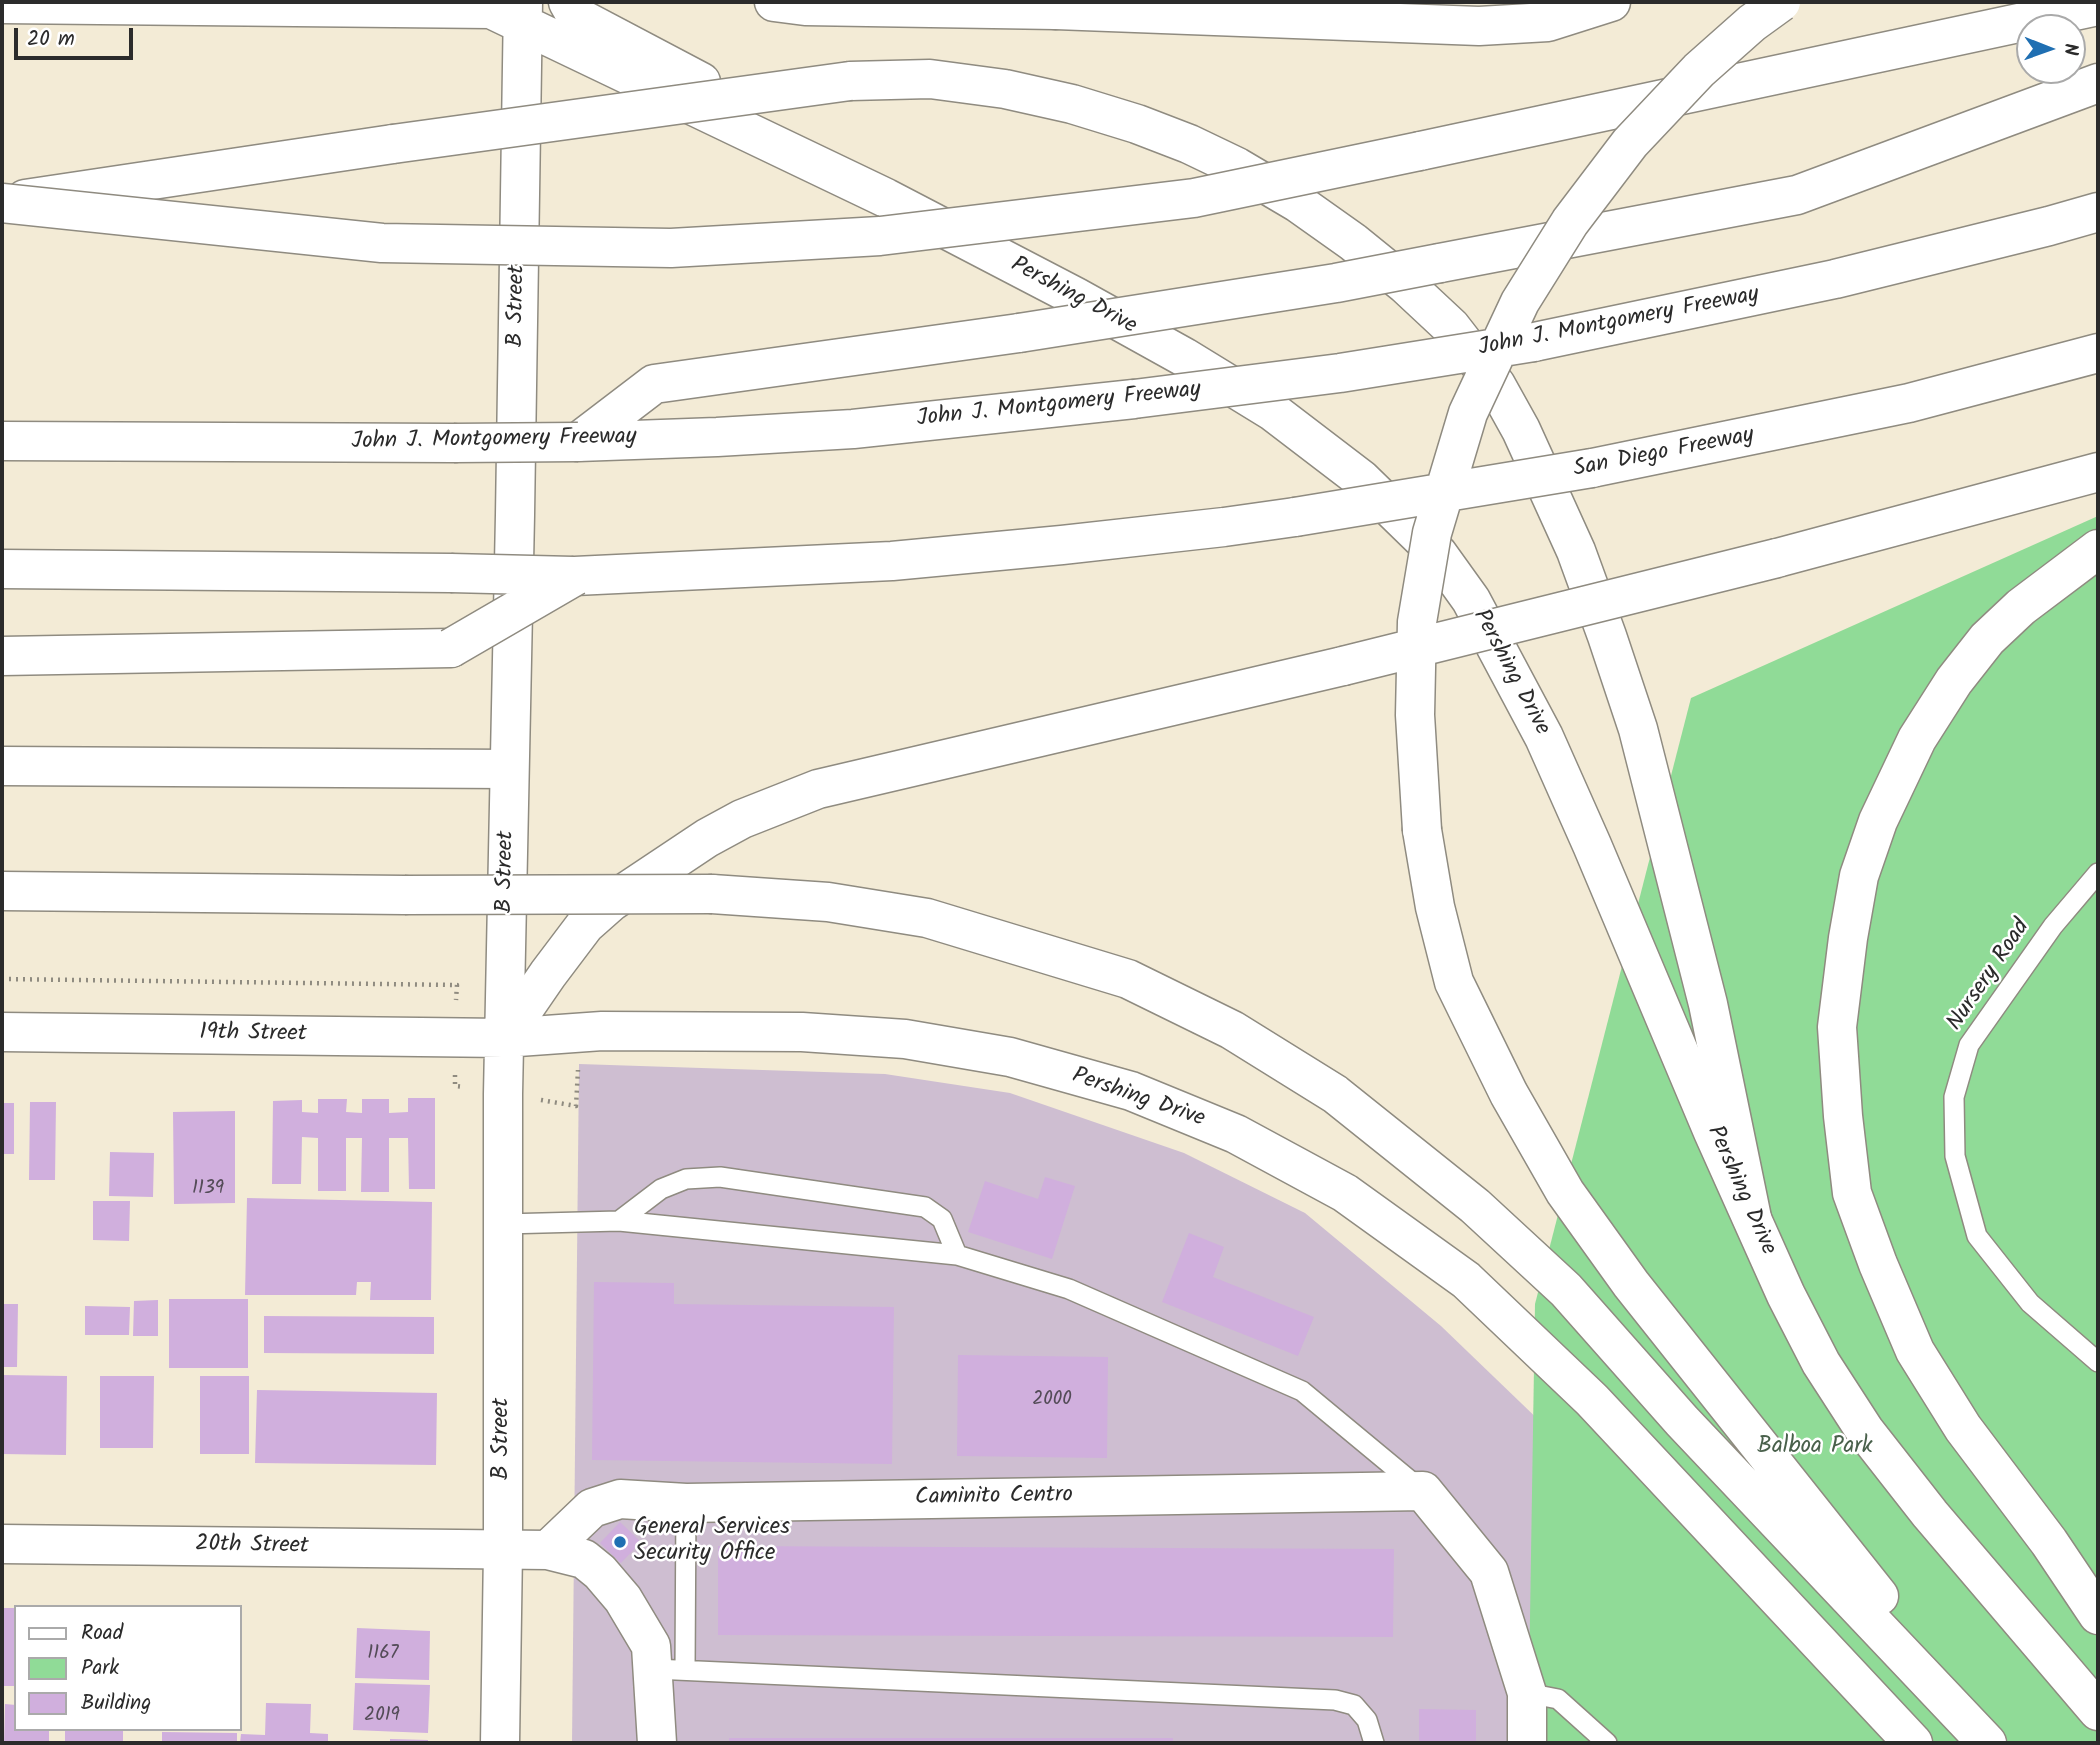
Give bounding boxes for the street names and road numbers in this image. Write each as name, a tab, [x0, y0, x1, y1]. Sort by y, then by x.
street label: Pershing Drive	[1005, 252, 1141, 342]
street label: B Street	[503, 265, 533, 347]
street label: John J. Montgomery Freeway	[1476, 282, 1762, 364]
street label: John J. Montgomery Freeway	[916, 377, 1202, 435]
street label: San Diego Freeway	[1571, 423, 1757, 485]
street label: John J. Montgomery Freeway	[351, 425, 637, 457]
street label: Pershing Drive	[1465, 605, 1555, 741]
street label: B Street	[492, 831, 522, 913]
street label: Nursery Road	[1943, 915, 2037, 1037]
street label: 19th Street	[199, 1020, 307, 1050]
street label: Pershing Drive	[1068, 1063, 1208, 1135]
street label: Pershing Drive	[1699, 1122, 1781, 1260]
street label: B Street	[489, 1398, 517, 1480]
street label: Caminito Centro	[915, 1483, 1073, 1513]
street label: 20th Street	[195, 1532, 309, 1562]

